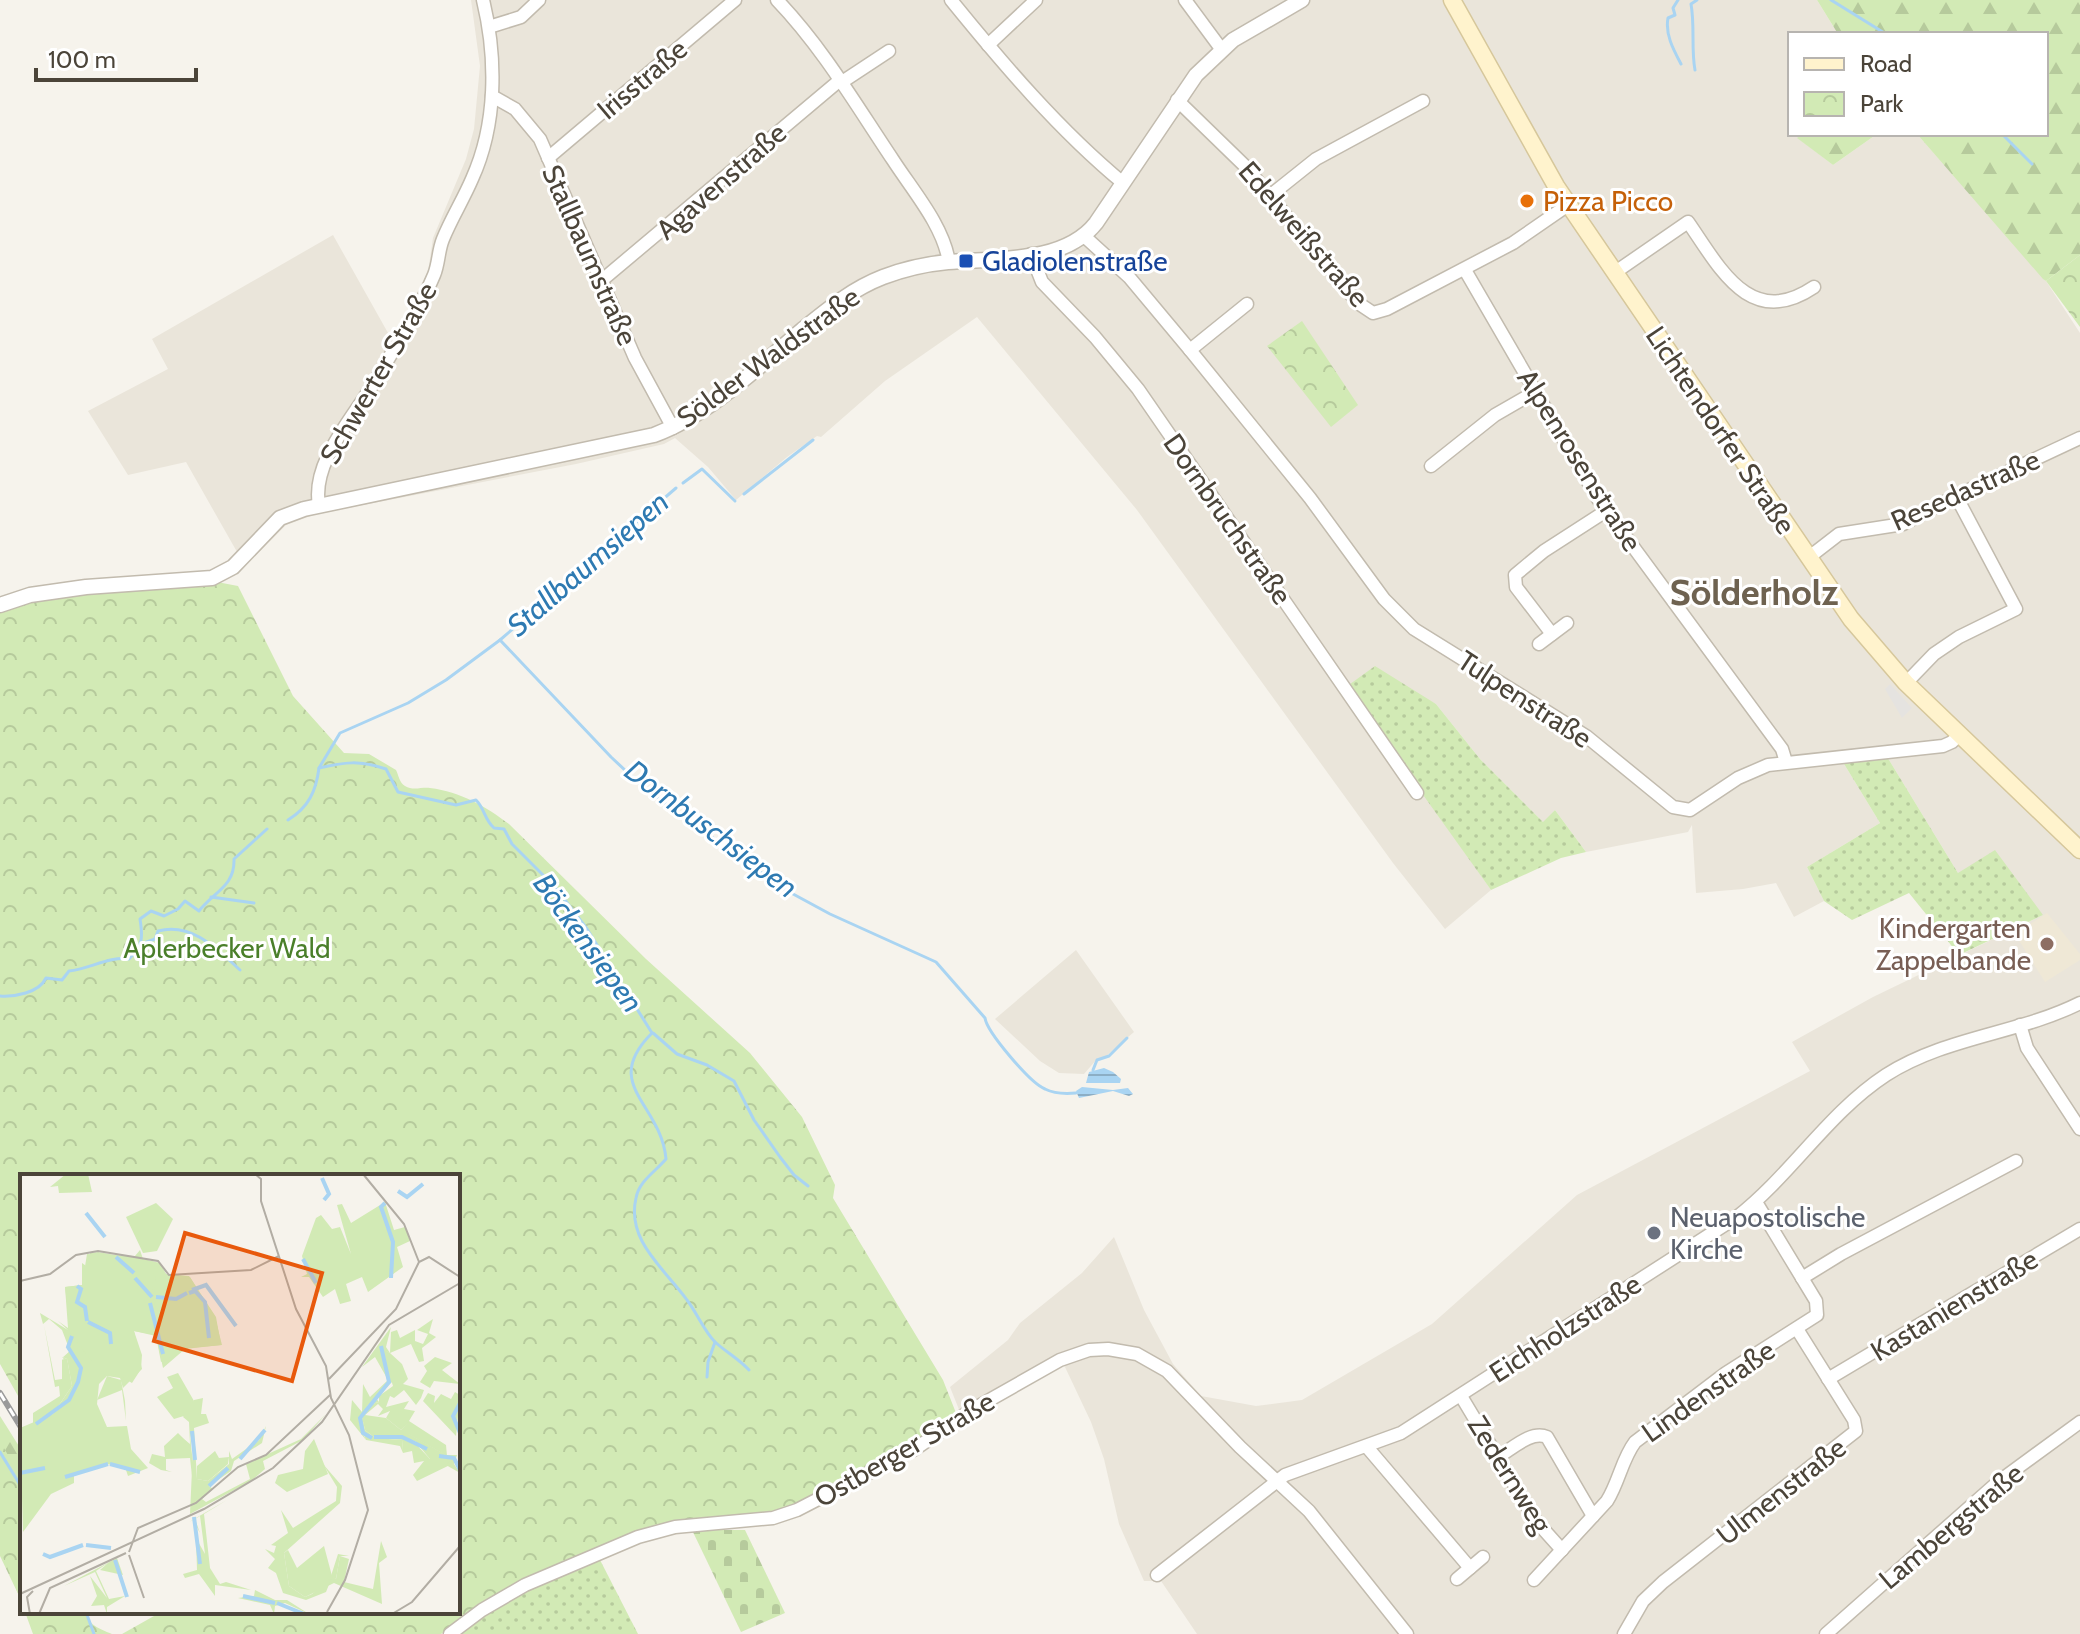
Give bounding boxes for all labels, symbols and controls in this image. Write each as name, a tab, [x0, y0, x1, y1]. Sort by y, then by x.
scale bar	[36, 32, 196, 82]
street label: Irisstraße	[590, 32, 694, 126]
legend	[1788, 32, 2048, 136]
text: 100 m	[48, 45, 116, 74]
text: Road	[1860, 49, 1912, 78]
text: Park	[1860, 89, 1903, 118]
street label: Agavenstraße	[649, 115, 793, 247]
street label: Edelweißstraße	[1232, 154, 1376, 314]
street label: Stallbaumstraße	[535, 160, 645, 350]
place label: Pizza Picco	[1543, 184, 1673, 218]
marker: Pizza Picco	[1518, 192, 1536, 210]
place label: Gladiolenstraße	[982, 244, 1168, 278]
marker: Gladiolenstraße	[957, 252, 975, 270]
street label: Schwerter Straße	[312, 276, 444, 470]
street label: Sölder Waldstraße	[670, 279, 866, 435]
street label: Lichtendorfer Straße	[1639, 320, 1803, 540]
street label: Alpenrosenstraße	[1510, 363, 1650, 557]
street label: Dornbruchstraße	[1157, 427, 1299, 611]
street label: Resedastraße	[1885, 442, 2045, 538]
water label: Stallbaumsiepen	[499, 483, 676, 644]
district label: Sölderholz	[1670, 570, 1838, 614]
street label: Tulpenstraße	[1452, 643, 1598, 755]
water label: Dornbuschsiepen	[618, 752, 805, 906]
water label: Böckensiepen	[525, 866, 651, 1020]
place label: Kindergarten Zappelbande	[1876, 911, 2031, 977]
park label: Aplerbecker Wald	[123, 931, 331, 965]
marker: Kindergarten Zappelbande	[2038, 935, 2056, 953]
inset map	[20, 1174, 460, 1614]
place label: Neuapostolische Kirche	[1670, 1200, 1865, 1266]
marker: Neuapostolische Kirche	[1645, 1224, 1663, 1242]
street label: Kastanienstraße	[1864, 1242, 2044, 1368]
street label: Eichholzstraße	[1483, 1266, 1647, 1390]
street label: Lindenstraße	[1635, 1333, 1781, 1449]
street label: Ostberger Straße	[808, 1384, 1000, 1514]
street label: Zedernweg	[1461, 1409, 1560, 1540]
street label: Ulmenstraße	[1710, 1430, 1852, 1552]
street label: Lambergstraße	[1872, 1456, 2030, 1596]

